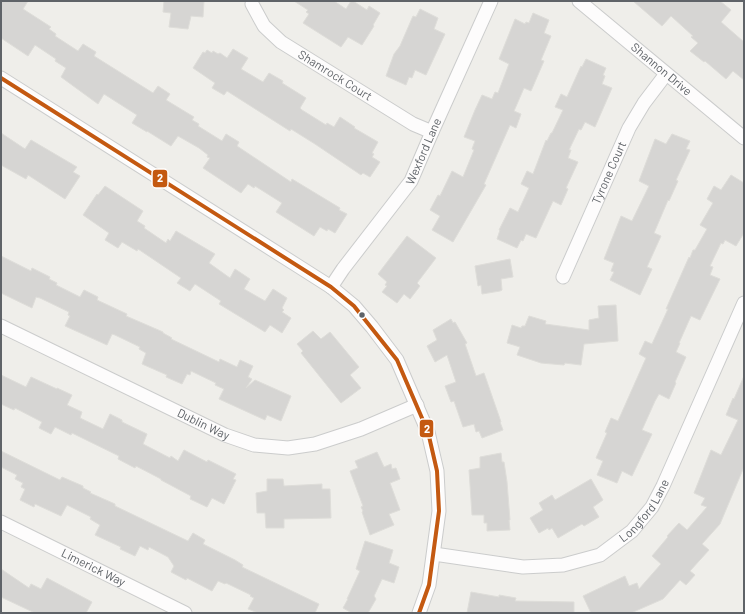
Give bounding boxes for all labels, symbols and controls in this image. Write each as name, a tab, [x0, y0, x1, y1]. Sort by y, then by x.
street label: Shannon Drive	[629, 39, 695, 98]
street label: Shamrock Court	[296, 47, 375, 103]
street label: Wexford Lane	[402, 116, 443, 187]
street label: Tyrone Court	[588, 139, 628, 206]
line badge: 2	[152, 169, 168, 188]
text: 2	[157, 171, 163, 184]
unlabelled marker	[357, 310, 367, 320]
street label: Dublin Way	[175, 405, 232, 442]
line badge: 2	[419, 419, 434, 438]
text: 2	[424, 422, 430, 435]
street label: Longford Lane	[616, 477, 671, 544]
street label: Limerick Way	[59, 545, 129, 589]

